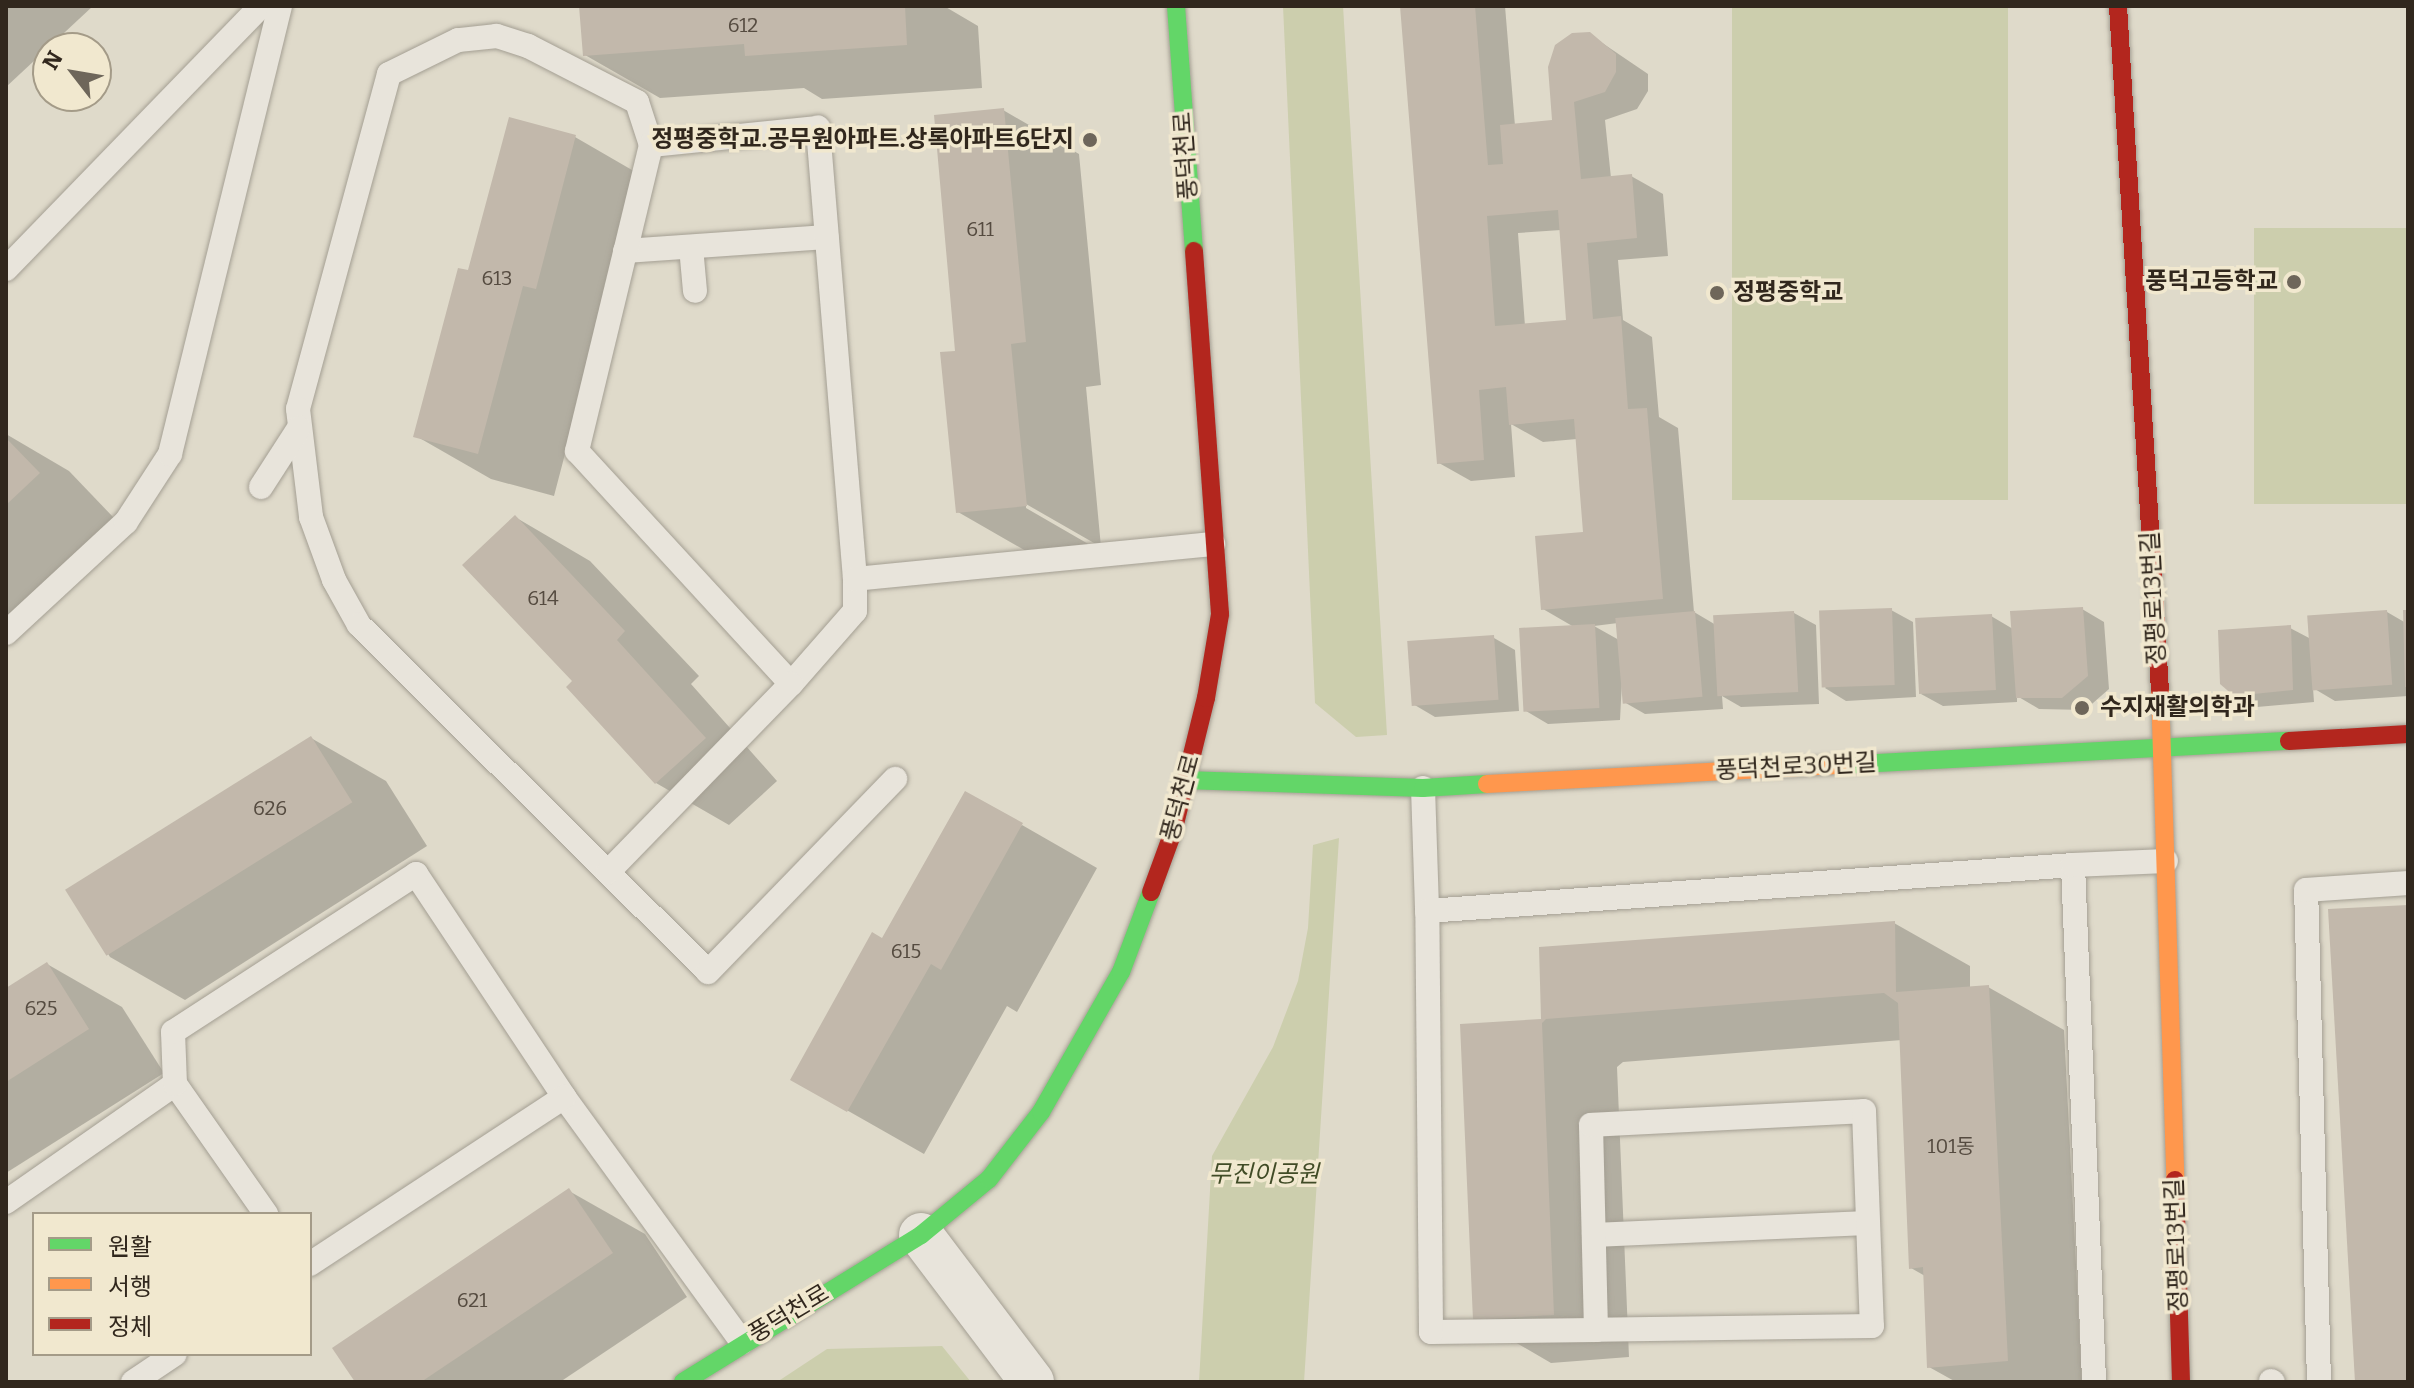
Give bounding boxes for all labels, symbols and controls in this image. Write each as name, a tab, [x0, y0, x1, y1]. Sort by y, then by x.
house number: 612	[728, 13, 758, 37]
north arrow	[32, 32, 112, 112]
text: N	[37, 46, 69, 75]
street label: 풍덕천로	[1169, 111, 1203, 201]
place label: 정평중학교.공무원아파트.상록아파트6단지	[651, 126, 1074, 154]
marker: 정평중학교.공무원아파트.상록아파트6단지	[1081, 131, 1099, 149]
house number: 611	[966, 217, 994, 241]
house number: 613	[481, 266, 513, 290]
place label: 풍덕고등학교	[2146, 268, 2278, 296]
marker: 풍덕고등학교	[2285, 273, 2303, 291]
place label: 정평중학교	[1733, 279, 1843, 307]
marker: 정평중학교	[1708, 284, 1726, 302]
street label: 정평로13번길	[2136, 530, 2172, 666]
house number: 614	[527, 586, 559, 610]
place label: 수지재활의학과	[2100, 694, 2255, 722]
marker: 수지재활의학과	[2071, 697, 2093, 719]
street label: 풍덕천로30번길	[1715, 748, 1877, 786]
street label: 풍덕천로	[1156, 752, 1206, 844]
house number: 626	[253, 796, 287, 820]
house number: 615	[891, 939, 921, 963]
house number: 625	[24, 996, 58, 1020]
house number: 101동	[1927, 1134, 1975, 1158]
park label: 무진이공원	[1209, 1161, 1319, 1189]
street label: 정평로13번길	[2160, 1178, 2194, 1312]
legend	[32, 1212, 312, 1356]
text: 원활	[108, 1233, 152, 1261]
text: 서행	[108, 1273, 152, 1301]
street label: 풍덕천로	[744, 1279, 834, 1349]
house number: 621	[457, 1288, 487, 1312]
text: 정체	[108, 1313, 152, 1341]

